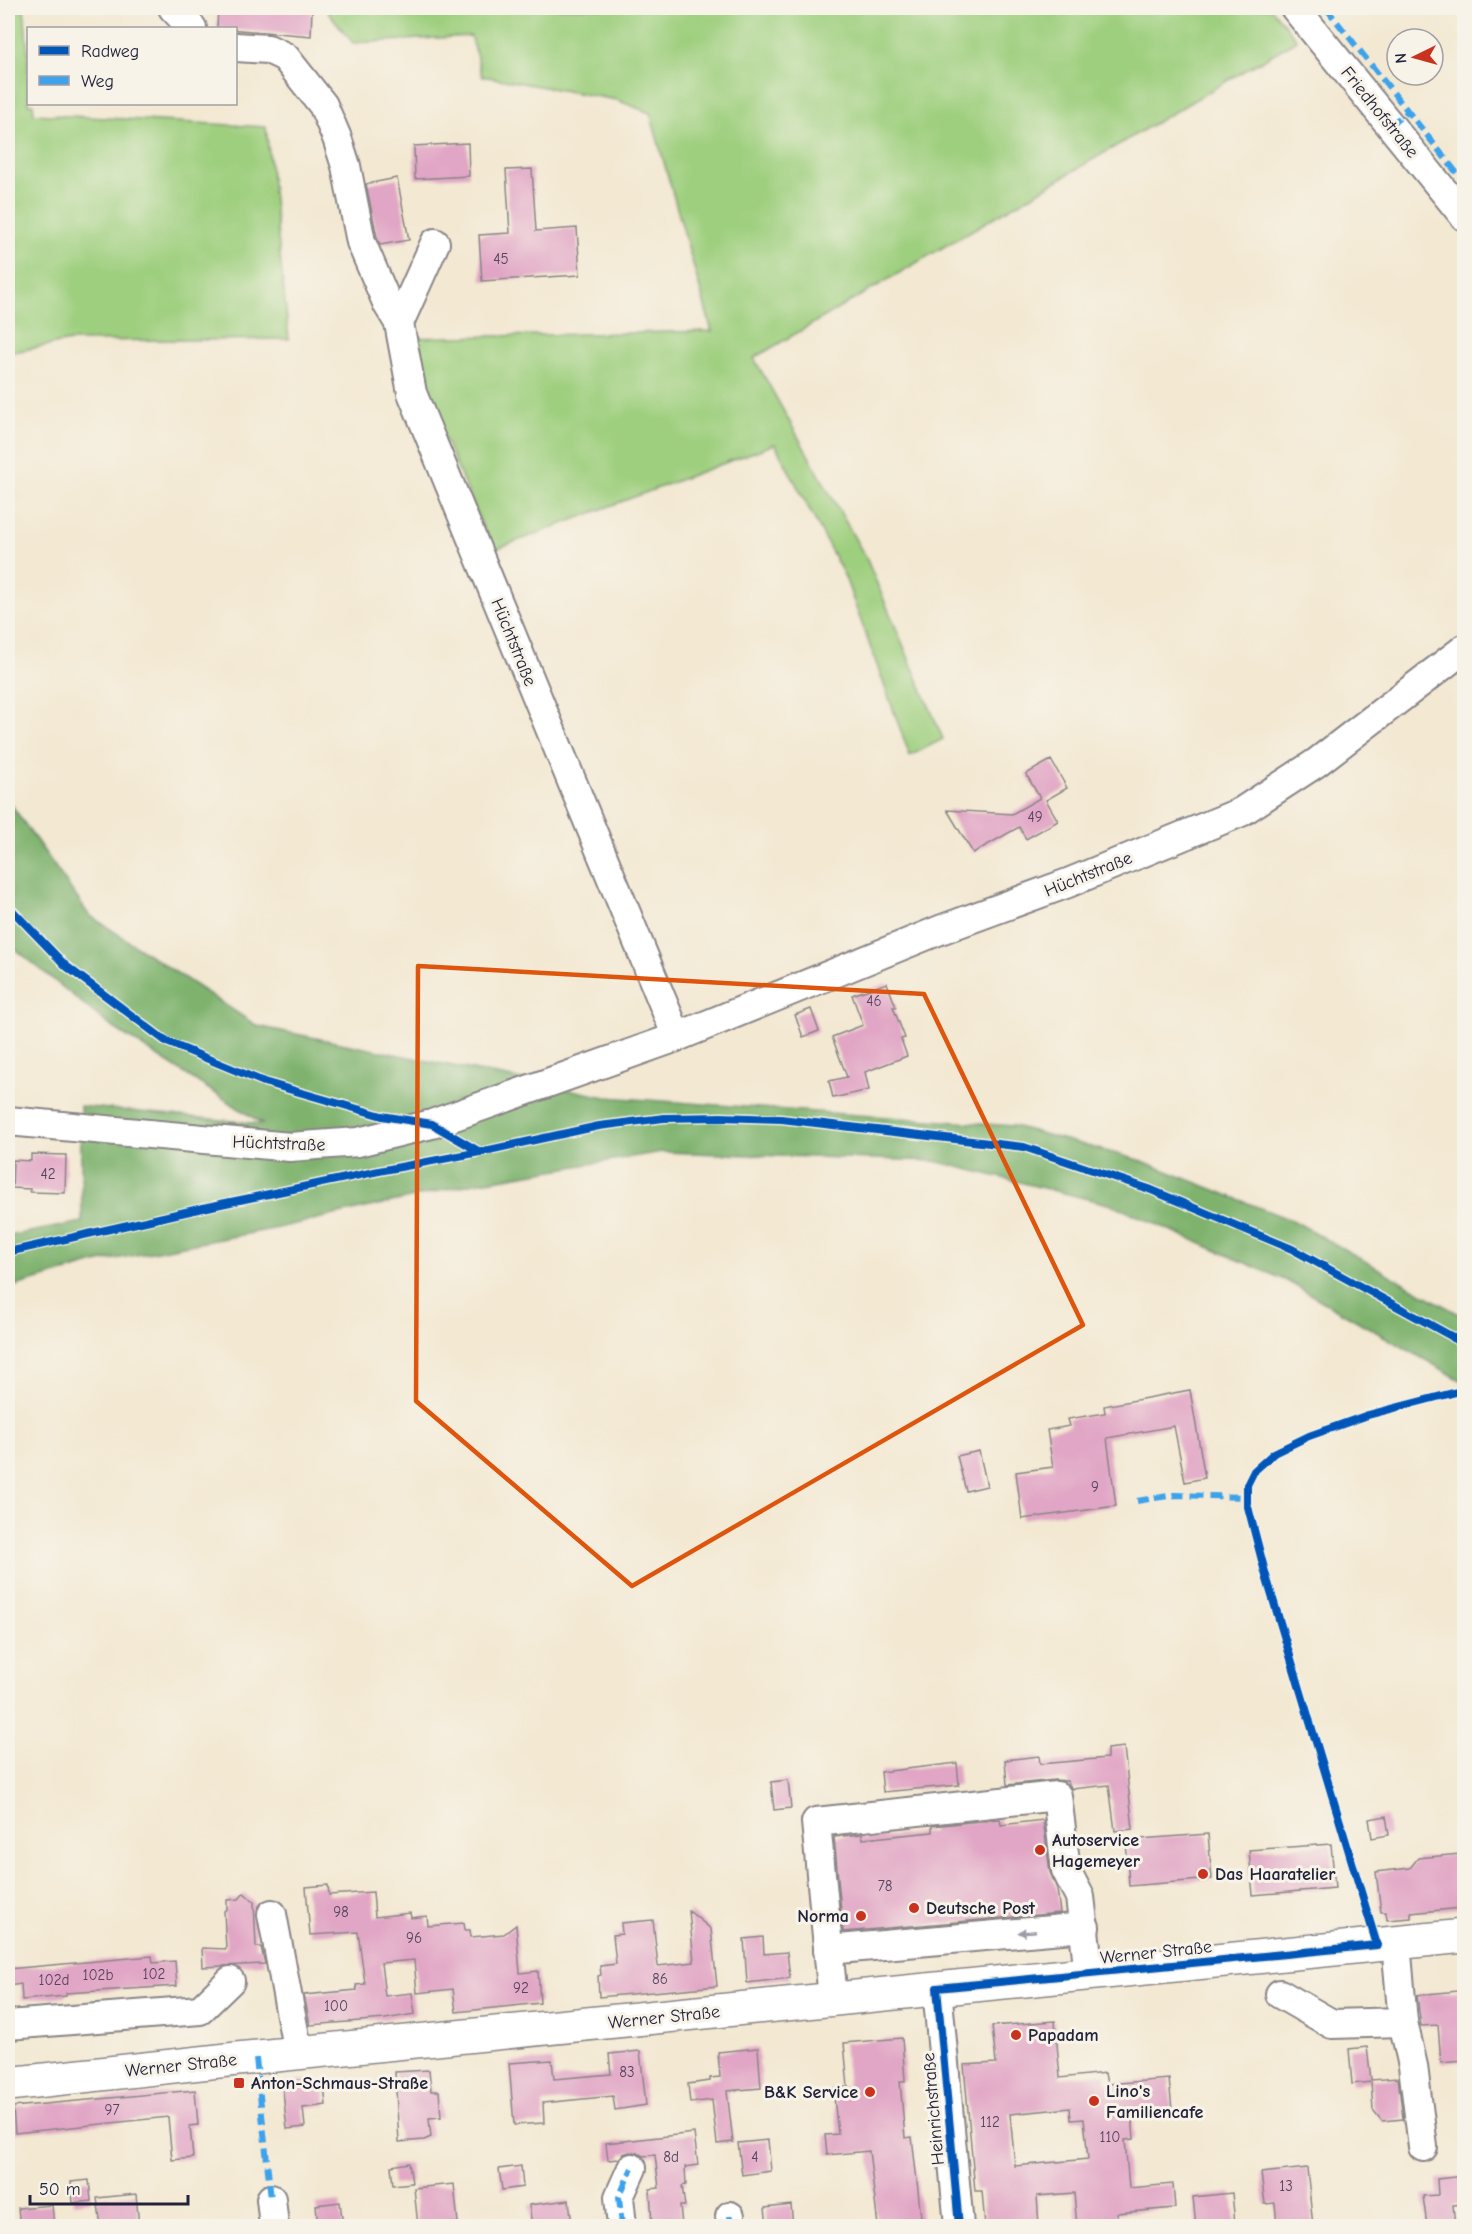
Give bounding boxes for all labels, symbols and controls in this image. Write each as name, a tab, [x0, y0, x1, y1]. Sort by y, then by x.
legend	[27, 27, 237, 105]
north arrow	[1385, 27, 1445, 87]
text: Radweg	[81, 41, 139, 62]
text: N	[1392, 52, 1410, 64]
street label: Friedhofstraße	[1336, 62, 1423, 162]
text: Weg	[81, 71, 114, 92]
house number: 45	[493, 250, 509, 268]
street label: Hüchtstraße	[486, 595, 541, 689]
house number: 49	[1027, 808, 1043, 826]
street label: Hüchtstraße	[1041, 847, 1135, 902]
house number: 46	[866, 992, 882, 1010]
street label: Hüchtstraße	[232, 1131, 326, 1156]
house number: 42	[40, 1165, 56, 1183]
house number: 9	[1091, 1478, 1099, 1496]
place label: Autoservice Hagemeyer	[1052, 1830, 1141, 1872]
marker: Autoservice Hagemeyer	[1033, 1843, 1047, 1857]
place label: Das Haaratelier	[1215, 1864, 1336, 1885]
marker: Das Haaratelier	[1196, 1867, 1210, 1881]
house number: 78	[878, 1877, 892, 1895]
place label: Deutsche Post	[926, 1898, 1036, 1919]
marker: Deutsche Post	[907, 1901, 921, 1915]
house number: 98	[333, 1903, 349, 1921]
place label: Norma	[797, 1906, 849, 1927]
marker: Norma	[854, 1909, 868, 1923]
one-way arrow	[1017, 1927, 1036, 1937]
house number: 96	[406, 1929, 422, 1947]
street label: Werner Straße	[1099, 1936, 1213, 1969]
house number: 102	[143, 1965, 165, 1983]
house number: 102b	[83, 1966, 113, 1984]
house number: 86	[652, 1970, 668, 1988]
house number: 102d	[39, 1971, 69, 1989]
house number: 92	[513, 1979, 529, 1997]
house number: 100	[324, 1997, 348, 2015]
street label: Werner Straße	[607, 2001, 721, 2034]
place label: Papadam	[1028, 2025, 1099, 2046]
marker: Papadam	[1009, 2028, 1023, 2042]
street label: Werner Straße	[124, 2049, 238, 2082]
street label: Heinrichstraße	[918, 2052, 949, 2166]
house number: 83	[619, 2063, 635, 2081]
place label: Anton-Schmaus-Straße	[251, 2073, 428, 2094]
marker: Anton-Schmaus-Straße	[232, 2076, 246, 2090]
place label: Lino's Familiencafe	[1106, 2081, 1204, 2123]
place label: B&K Service	[764, 2082, 858, 2103]
marker: B&K Service	[863, 2085, 877, 2099]
marker: Lino's Familiencafe	[1087, 2094, 1101, 2108]
house number: 97	[104, 2101, 120, 2119]
house number: 112	[980, 2113, 1000, 2131]
house number: 110	[1099, 2128, 1121, 2146]
house number: 8d	[663, 2148, 679, 2166]
house number: 4	[751, 2148, 759, 2166]
scale bar	[30, 2168, 188, 2206]
house number: 13	[1279, 2177, 1293, 2195]
text: 50 m	[39, 2179, 81, 2200]

